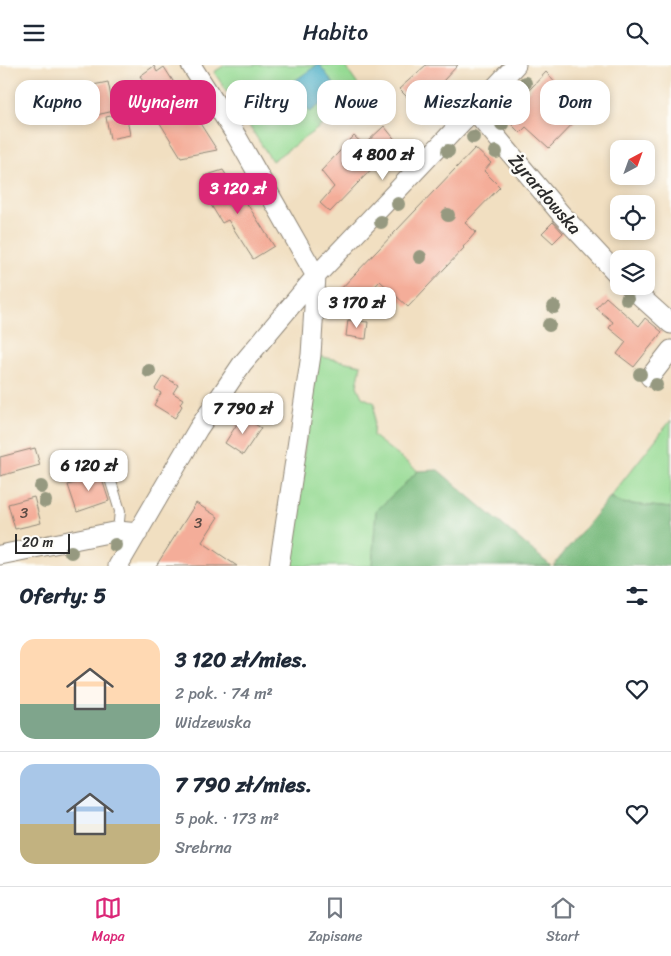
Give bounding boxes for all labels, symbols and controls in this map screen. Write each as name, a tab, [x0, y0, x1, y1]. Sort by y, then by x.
text: Habito	[303, 13, 368, 52]
icon: menu	[20, 19, 48, 47]
icon: search	[623, 19, 651, 47]
chip: Kupno	[15, 80, 100, 125]
chip: Wynajem	[110, 80, 216, 125]
chip: Filtry	[226, 80, 307, 125]
chip: Nowe	[317, 80, 396, 125]
chip: Mieszkanie	[406, 80, 530, 125]
chip: Dom	[540, 80, 610, 125]
pin: 4 800 zł	[331, 139, 435, 181]
text: 4 800 zł	[352, 140, 414, 169]
north arrow	[610, 140, 655, 185]
map controls	[610, 140, 655, 295]
street label: Żyrardowska	[500, 146, 590, 242]
pin: 3 120 zł	[186, 173, 290, 215]
text: 3 120 zł	[210, 174, 266, 203]
button: locate	[610, 195, 655, 240]
button: layers	[610, 250, 655, 295]
pin: 3 170 zł	[305, 287, 409, 329]
text: 3 170 zł	[329, 288, 385, 317]
pin: 7 790 zł	[191, 393, 295, 435]
text: 7 790 zł	[213, 394, 273, 423]
pin: 6 120 zł	[37, 449, 141, 492]
text: 6 120 zł	[61, 451, 117, 480]
house number: 3	[20, 500, 28, 526]
house number: 3	[194, 510, 202, 536]
text: 20 m	[22, 530, 53, 555]
scale bar	[15, 531, 70, 554]
text: Oferty: 5	[20, 577, 106, 615]
icon: filters	[623, 582, 651, 610]
text: 3 120 zł/mies.	[175, 641, 308, 679]
icon: home	[60, 659, 120, 719]
icon: heart	[623, 675, 651, 703]
text: 2 pok. · 74 m²	[175, 679, 273, 708]
text: Widzewska	[175, 708, 251, 737]
text: 7 790 zł/mies.	[175, 766, 312, 804]
icon: home	[60, 784, 120, 844]
icon: heart	[623, 800, 651, 828]
text: 5 pok. · 173 m²	[175, 804, 279, 833]
text: Srebrna	[175, 833, 232, 862]
tab: Mapa	[92, 894, 125, 949]
tab: Zapisane	[308, 894, 362, 949]
tab: Start	[546, 894, 579, 949]

